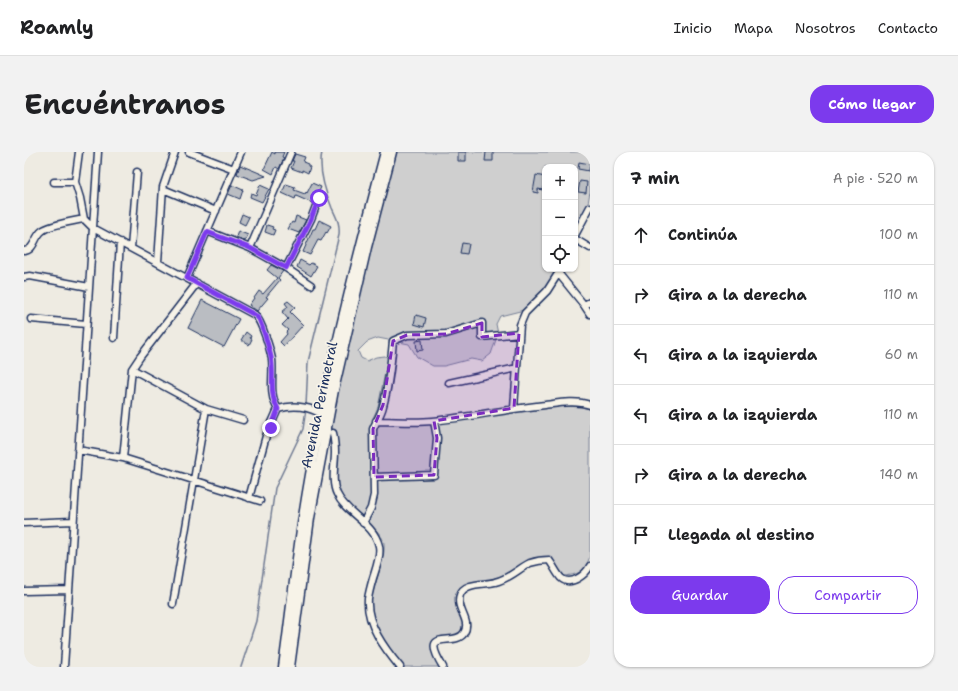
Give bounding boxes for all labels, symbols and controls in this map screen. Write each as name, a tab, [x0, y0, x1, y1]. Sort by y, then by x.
text: Roamly	[20, 15, 94, 40]
text: Inicio	[674, 19, 712, 37]
text: Mapa	[734, 19, 773, 37]
text: Nosotros	[795, 19, 856, 37]
text: Contacto	[878, 19, 938, 37]
text: Encuéntranos	[24, 85, 226, 123]
button: Cómo llegar	[810, 85, 934, 123]
map controls	[542, 164, 578, 272]
button: +	[542, 164, 578, 200]
text: 7 min	[630, 167, 680, 189]
text: A pie · 520 m	[833, 170, 918, 187]
route start	[310, 189, 328, 207]
button: −	[542, 200, 578, 236]
icon: ahead	[630, 224, 652, 246]
text: Continúa	[668, 225, 737, 245]
text: 100 m	[879, 226, 918, 243]
button: locate	[542, 236, 578, 272]
icon: right	[630, 284, 652, 306]
text: Gira a la derecha	[668, 285, 807, 305]
text: 110 m	[883, 286, 918, 303]
street label: Avenida Perimetral	[297, 339, 341, 470]
icon: left	[630, 344, 652, 366]
text: Gira a la izquierda	[668, 345, 817, 365]
text: 60 m	[885, 346, 918, 363]
icon: left	[630, 404, 652, 426]
text: Gira a la izquierda	[668, 405, 817, 425]
text: 110 m	[883, 406, 918, 423]
route end	[262, 419, 280, 437]
icon: right	[630, 464, 652, 486]
text: Gira a la derecha	[668, 465, 807, 485]
text: 140 m	[879, 466, 918, 483]
icon: arrive	[630, 524, 652, 546]
text: Llegada al destino	[668, 525, 815, 545]
button: Guardar	[630, 576, 770, 614]
button: Compartir	[778, 576, 918, 614]

